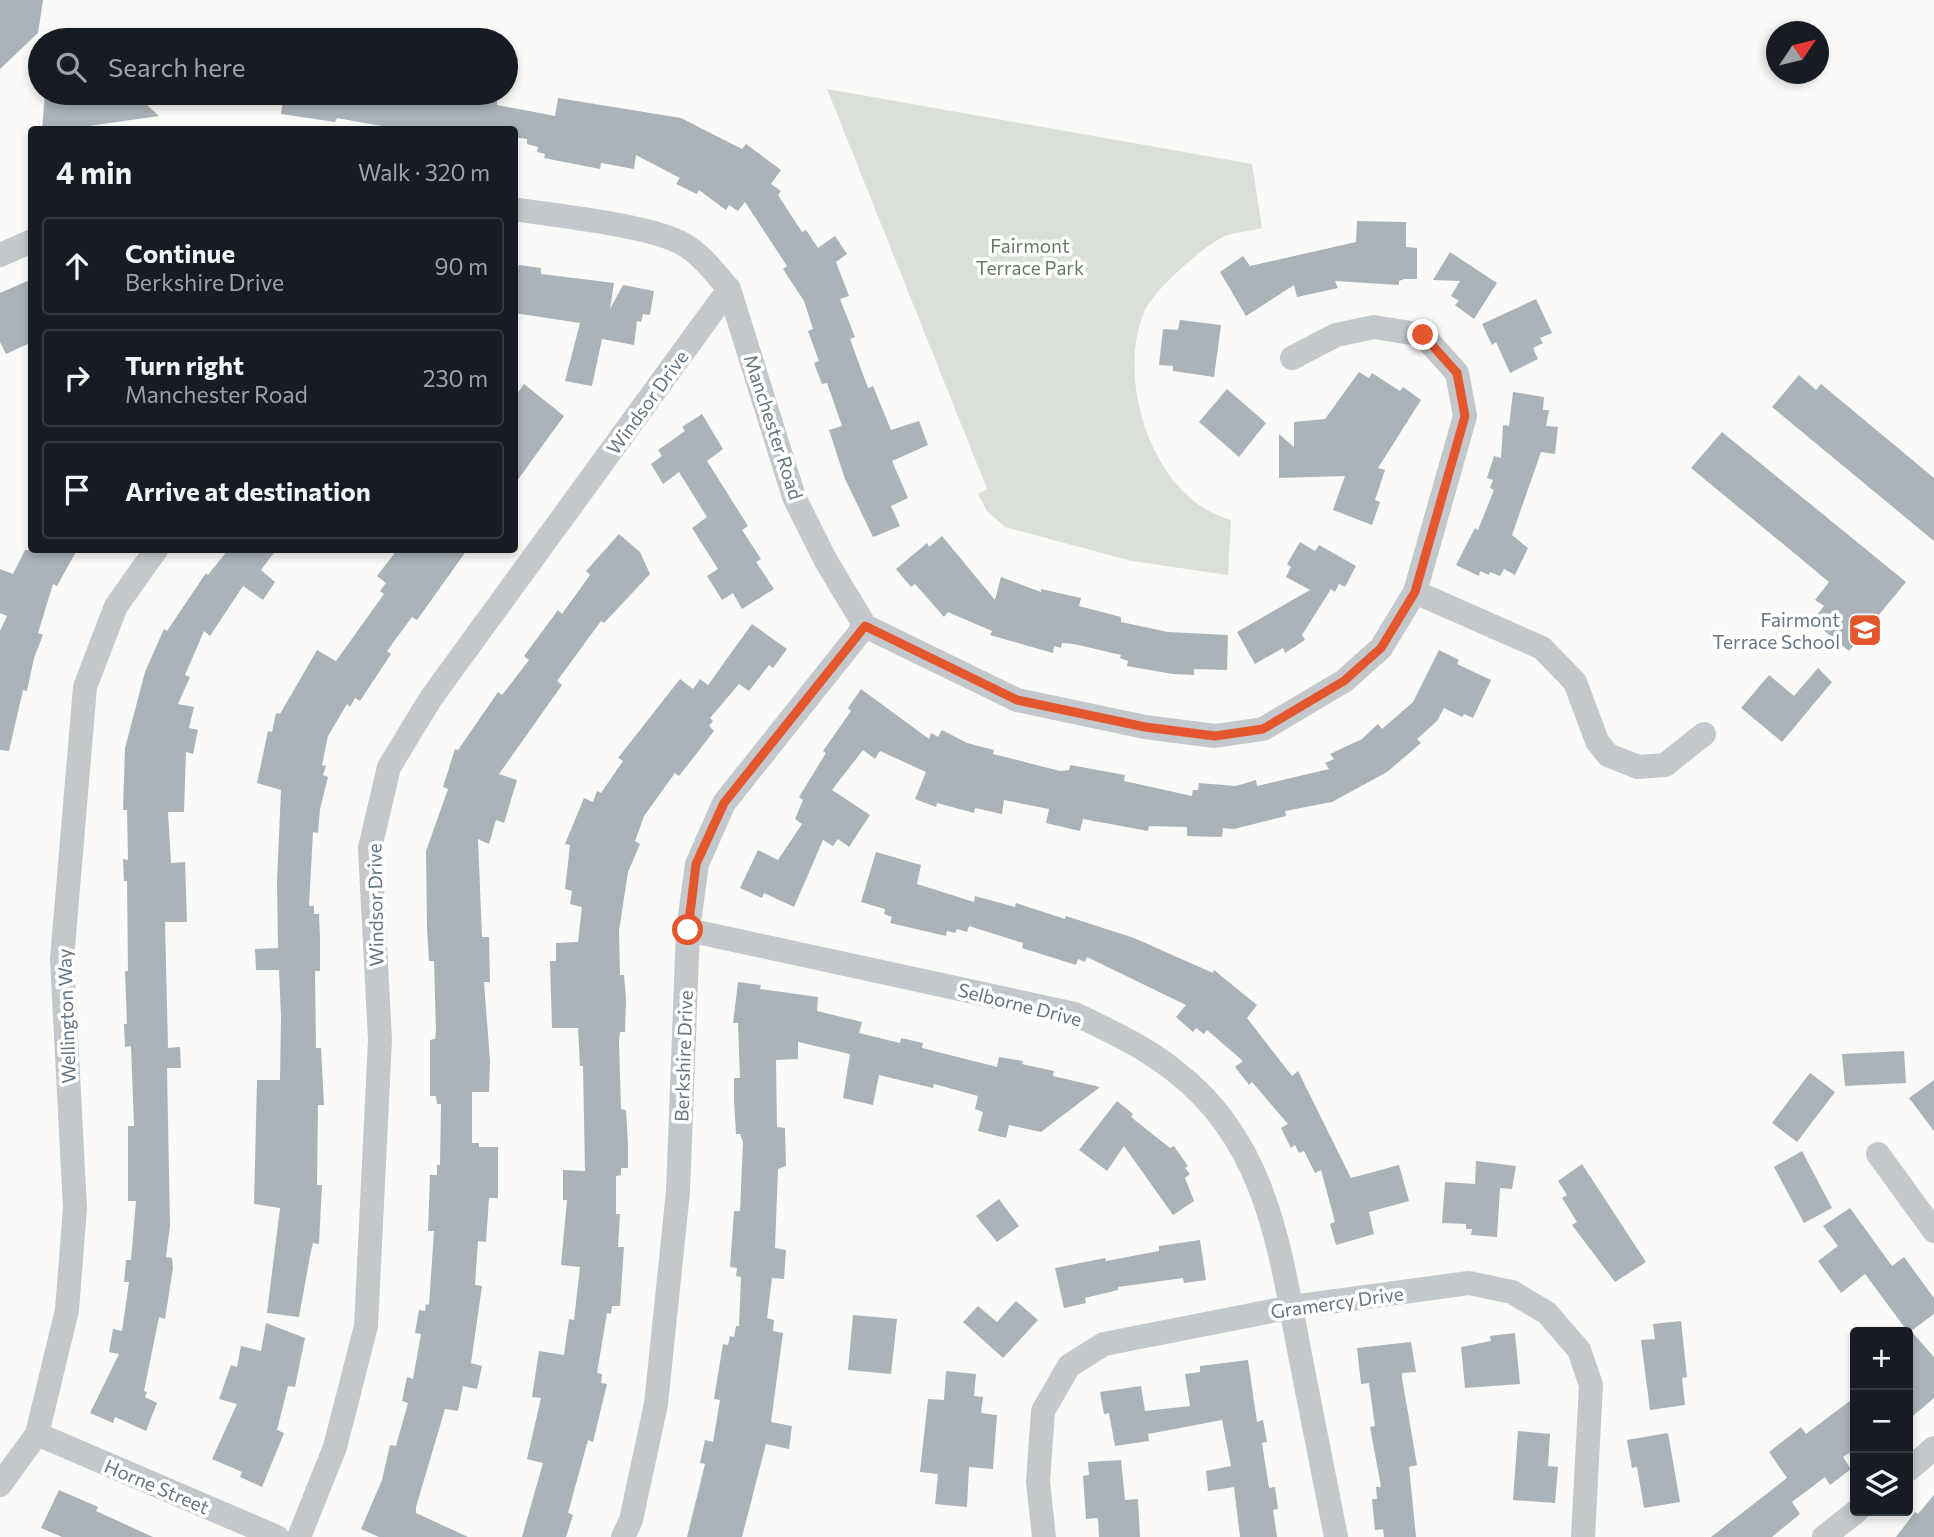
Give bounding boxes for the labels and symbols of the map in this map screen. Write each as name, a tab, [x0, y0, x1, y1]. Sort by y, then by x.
north arrow	[1766, 21, 1829, 84]
park label: Fairmont Terrace Park	[976, 234, 1084, 279]
route end	[1407, 319, 1438, 350]
street label: Windsor Drive	[601, 345, 693, 459]
street label: Manchester Road	[740, 352, 808, 502]
place label: Fairmont Terrace School	[1712, 608, 1840, 653]
school or university icon: Fairmont Terrace School	[1846, 611, 1884, 649]
street label: Windsor Drive	[362, 843, 388, 967]
route start	[672, 914, 703, 945]
street label: Wellington Way	[52, 948, 80, 1084]
street label: Selborne Drive	[956, 978, 1084, 1030]
street label: Berkshire Drive	[669, 990, 697, 1122]
street label: Gramercy Drive	[1269, 1281, 1405, 1323]
street label: Horne Street	[101, 1454, 213, 1518]

